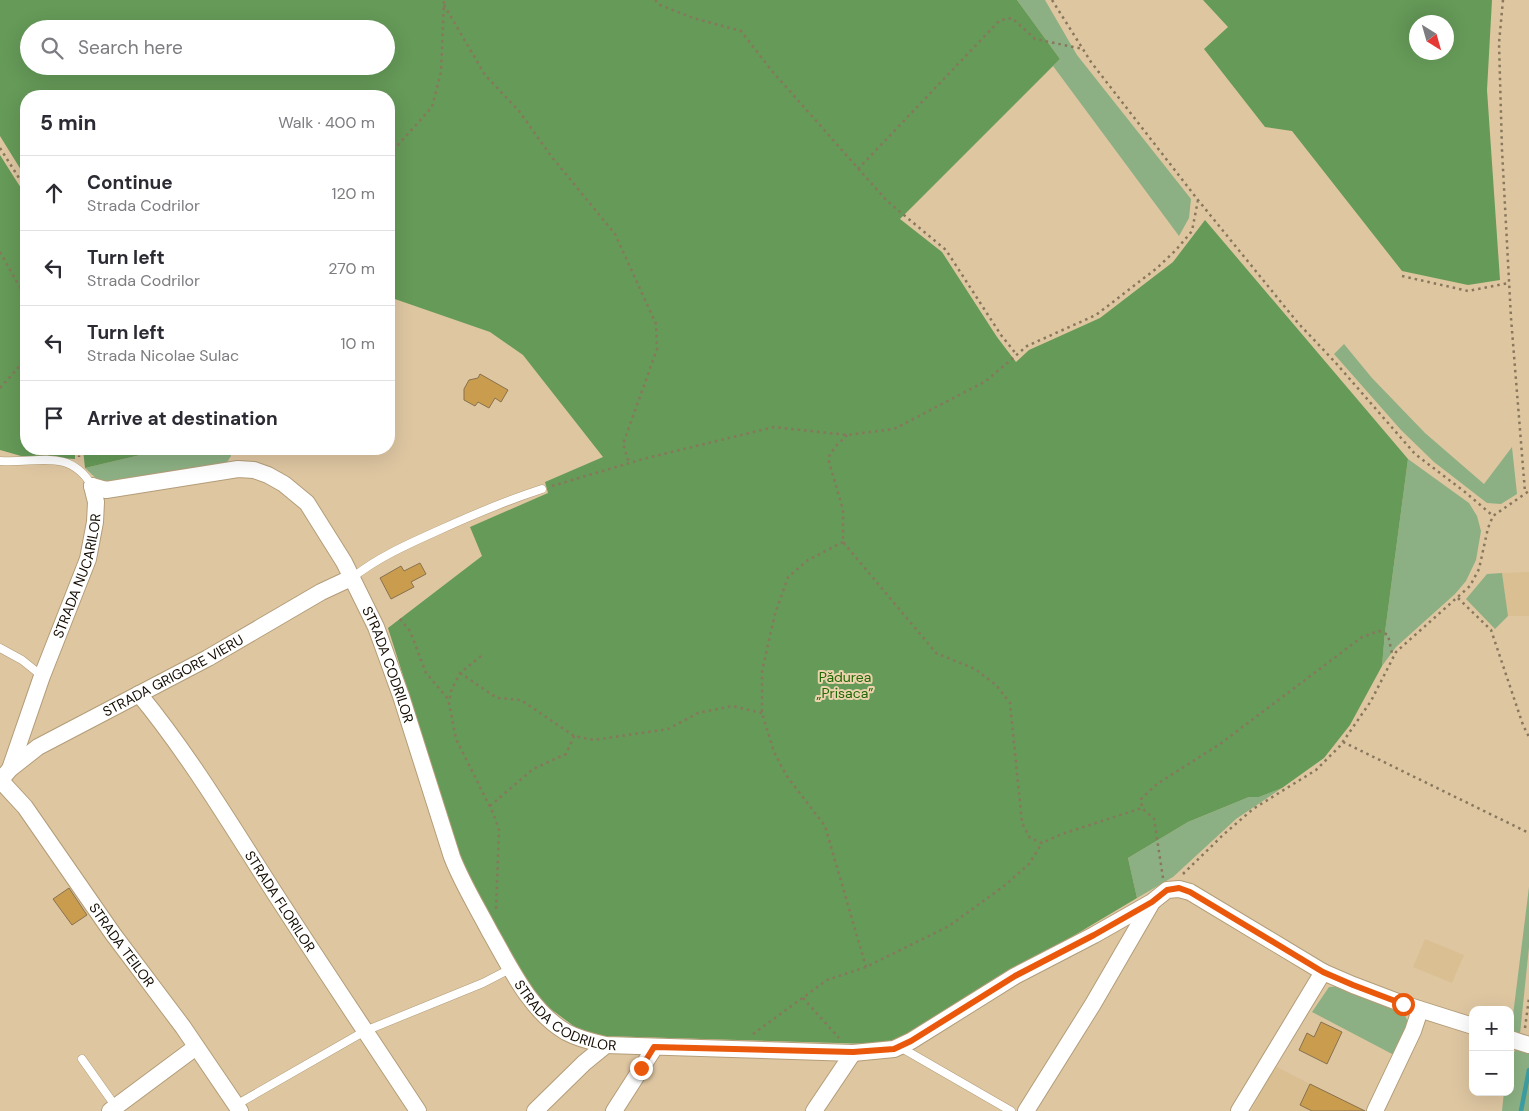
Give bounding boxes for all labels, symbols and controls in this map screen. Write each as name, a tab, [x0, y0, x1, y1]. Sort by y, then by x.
north arrow	[1409, 15, 1454, 60]
search box	[20, 20, 395, 75]
icon: search	[38, 34, 66, 62]
text: Search here	[78, 35, 183, 60]
text: 5 min	[40, 109, 96, 137]
text: Walk · 400 m	[278, 112, 375, 133]
text: Continue	[87, 170, 173, 195]
icon: ahead	[40, 179, 68, 207]
text: 120 m	[331, 183, 375, 204]
text: Strada Codrilor	[87, 195, 200, 216]
text: Turn left	[87, 245, 165, 270]
icon: left	[40, 254, 68, 282]
text: 270 m	[328, 258, 375, 279]
text: Strada Codrilor	[87, 270, 200, 291]
text: Turn left	[87, 320, 165, 345]
icon: left	[40, 329, 68, 357]
text: 10 m	[341, 333, 375, 354]
text: Strada Nicolae Sulac	[87, 345, 239, 366]
icon: arrive	[40, 404, 68, 432]
text: Arrive at destination	[87, 406, 278, 431]
street label: STRADA NUCARILOR	[49, 513, 104, 641]
street label: STRADA CODRILOR	[358, 603, 418, 725]
street label: STRADA GRIGORE VIERU	[100, 630, 247, 721]
park label: Pădurea „Prisaca”	[817, 668, 873, 702]
street label: STRADA FLORILOR	[241, 847, 320, 955]
street label: STRADA TEILOR	[85, 899, 159, 991]
street label: STRADA CODRILOR	[511, 976, 617, 1054]
route start	[1392, 993, 1415, 1016]
map controls	[1469, 1006, 1514, 1096]
button: +	[1469, 1006, 1514, 1051]
button: −	[1469, 1051, 1514, 1096]
route end	[630, 1057, 653, 1080]

